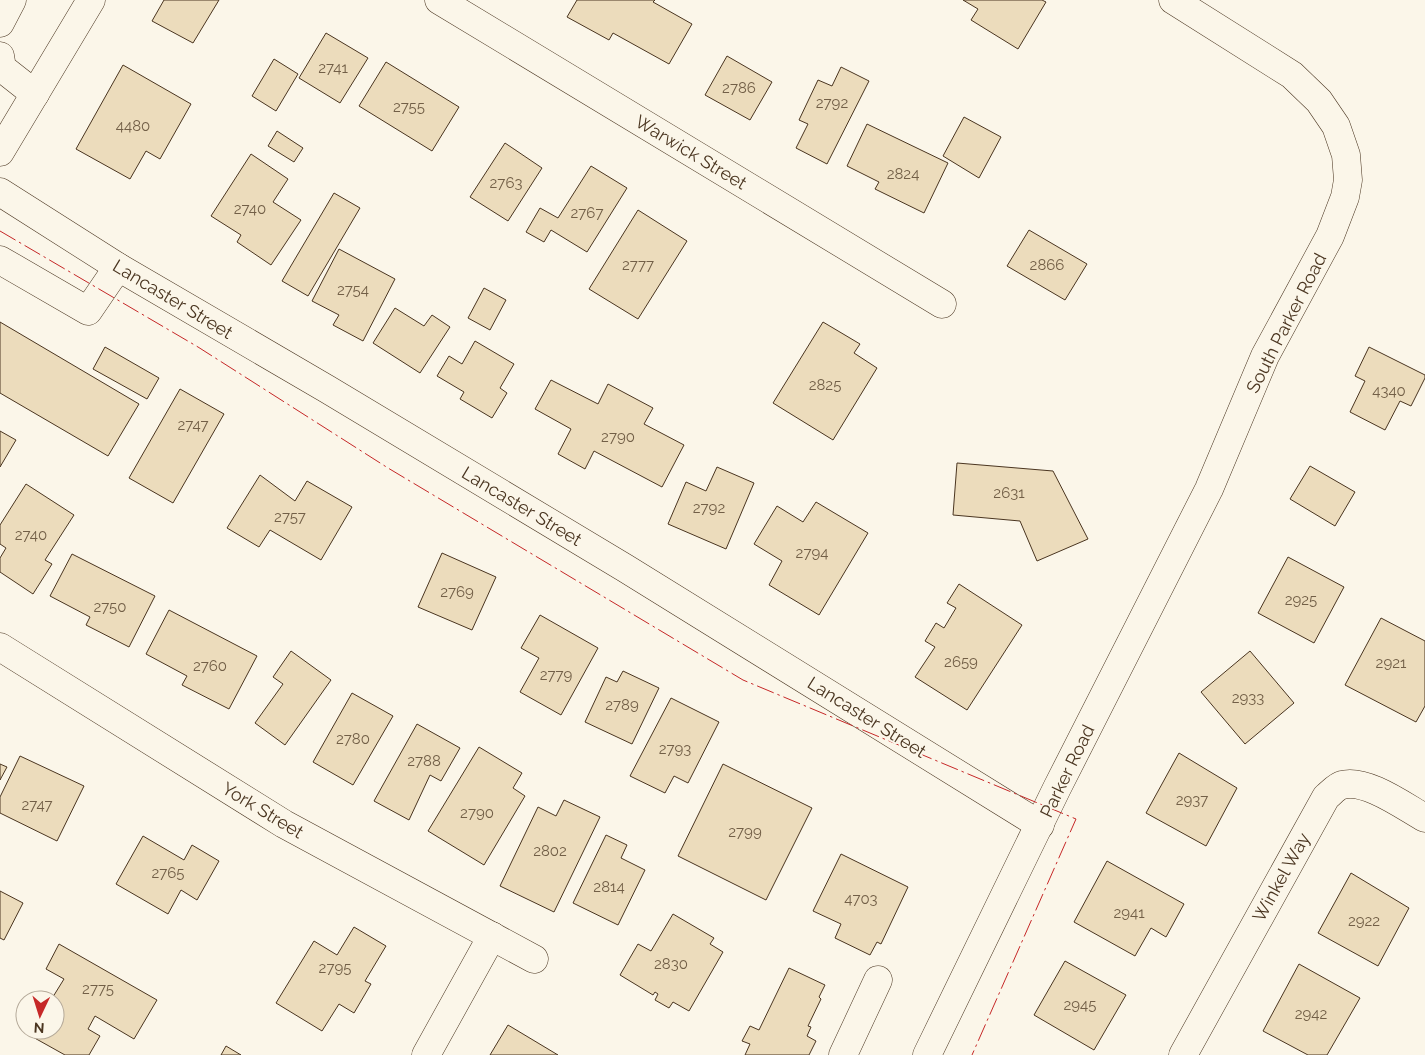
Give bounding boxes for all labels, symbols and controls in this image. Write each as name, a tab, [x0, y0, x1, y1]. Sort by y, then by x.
house number: 2741	[318, 59, 348, 77]
house number: 2786	[722, 79, 756, 97]
house number: 2792	[816, 94, 848, 112]
house number: 2755	[393, 98, 425, 116]
street label: Warwick Street	[631, 110, 751, 194]
house number: 4480	[116, 117, 150, 135]
house number: 2824	[887, 165, 919, 183]
house number: 2763	[490, 174, 522, 192]
house number: 2740	[234, 200, 266, 218]
house number: 2767	[571, 204, 603, 222]
street label: South Parker Road	[1242, 250, 1330, 396]
street label: Lancaster Street	[109, 255, 237, 343]
house number: 2777	[622, 256, 654, 274]
house number: 2866	[1030, 256, 1064, 274]
house number: 2754	[337, 281, 369, 299]
house number: 2825	[809, 376, 841, 394]
house number: 4340	[1372, 382, 1406, 400]
house number: 2747	[177, 416, 209, 434]
house number: 2790	[601, 428, 635, 446]
street label: Lancaster Street	[458, 462, 586, 550]
house number: 2631	[993, 484, 1025, 502]
house number: 2792	[693, 499, 725, 517]
house number: 2757	[274, 508, 306, 526]
house number: 2740	[15, 526, 47, 544]
house number: 2794	[796, 544, 828, 562]
house number: 2769	[440, 583, 474, 601]
house number: 2925	[1285, 591, 1317, 609]
house number: 2750	[94, 598, 126, 616]
house number: 2659	[944, 653, 978, 671]
house number: 2921	[1376, 654, 1407, 672]
house number: 2760	[193, 657, 227, 675]
house number: 2779	[540, 666, 573, 684]
street label: Lancaster Street	[804, 672, 930, 762]
house number: 2933	[1232, 689, 1264, 707]
house number: 2789	[605, 696, 639, 714]
street label: Parker Road	[1036, 721, 1098, 821]
house number: 2780	[336, 730, 370, 748]
house number: 2793	[659, 740, 691, 758]
house number: 2788	[407, 752, 441, 770]
street label: York Street	[219, 778, 307, 842]
house number: 2937	[1176, 791, 1208, 809]
house number: 2747	[21, 796, 53, 814]
house number: 2790	[460, 804, 494, 822]
house number: 2799	[728, 823, 762, 841]
street label: Winkel Way	[1248, 829, 1314, 925]
house number: 2802	[533, 842, 567, 860]
house number: 2765	[151, 864, 185, 882]
house number: 2814	[593, 878, 625, 896]
house number: 4703	[844, 890, 878, 908]
house number: 2941	[1113, 904, 1145, 922]
house number: 2922	[1348, 912, 1380, 930]
house number: 2830	[654, 955, 688, 973]
house number: 2795	[319, 959, 351, 977]
house number: 2775	[82, 980, 114, 998]
north arrow	[15, 990, 65, 1040]
house number: 2945	[1064, 996, 1096, 1014]
house number: 2942	[1295, 1005, 1327, 1023]
text: N	[33, 1020, 45, 1036]

